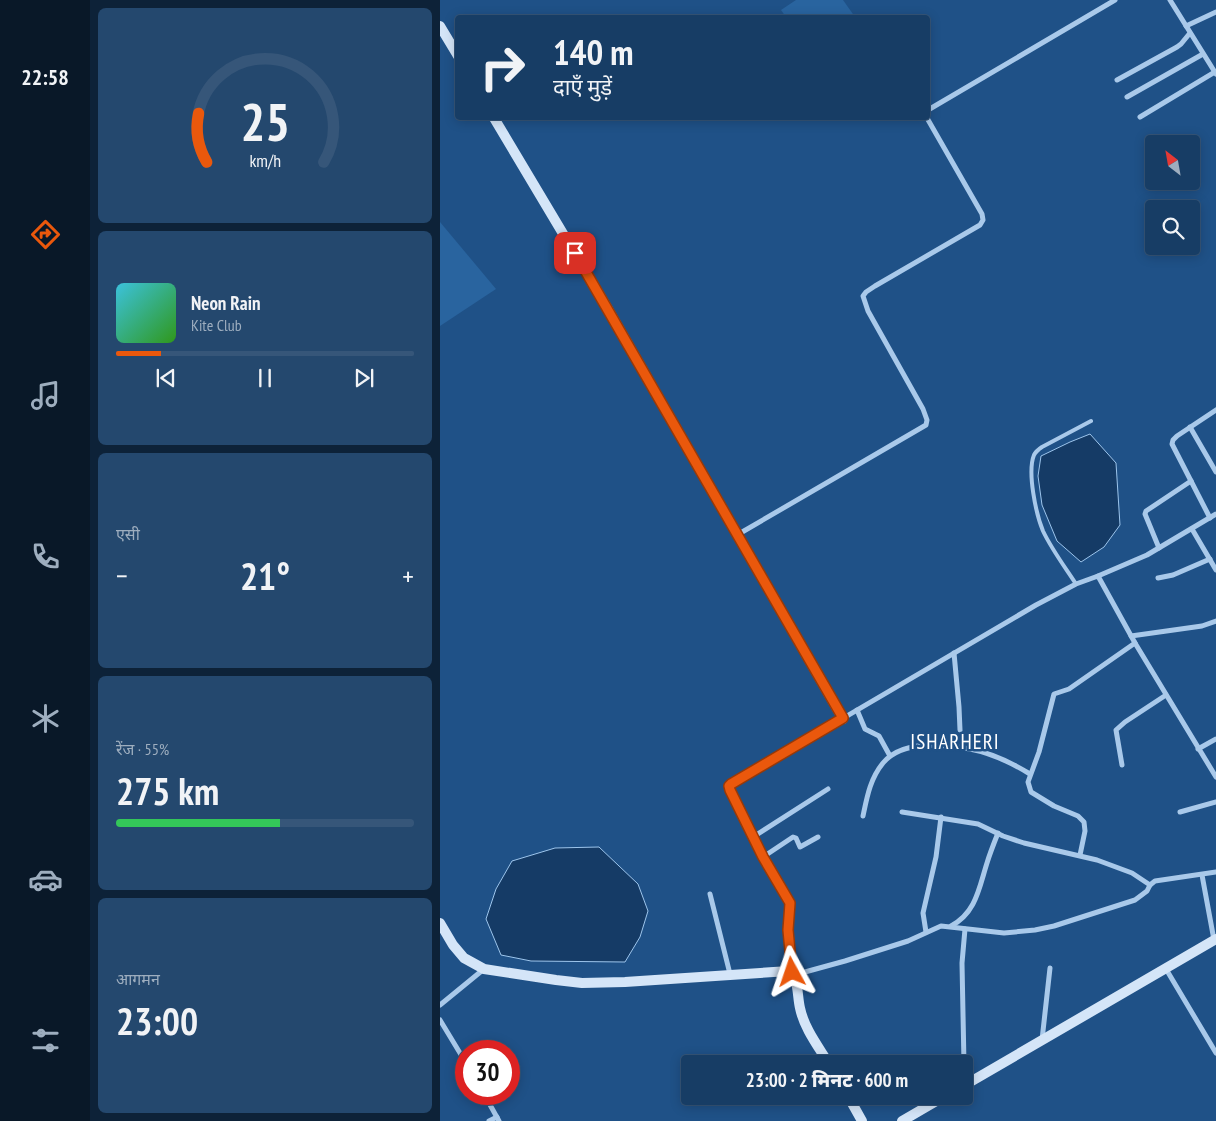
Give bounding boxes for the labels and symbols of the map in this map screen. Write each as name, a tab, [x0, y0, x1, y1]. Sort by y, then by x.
north arrow	[1145, 135, 1200, 190]
pin	[554, 232, 596, 274]
district label: ISHARHERI	[910, 728, 1000, 755]
position arrow	[765, 945, 817, 997]
speed limit sign: 30	[455, 1040, 520, 1105]

